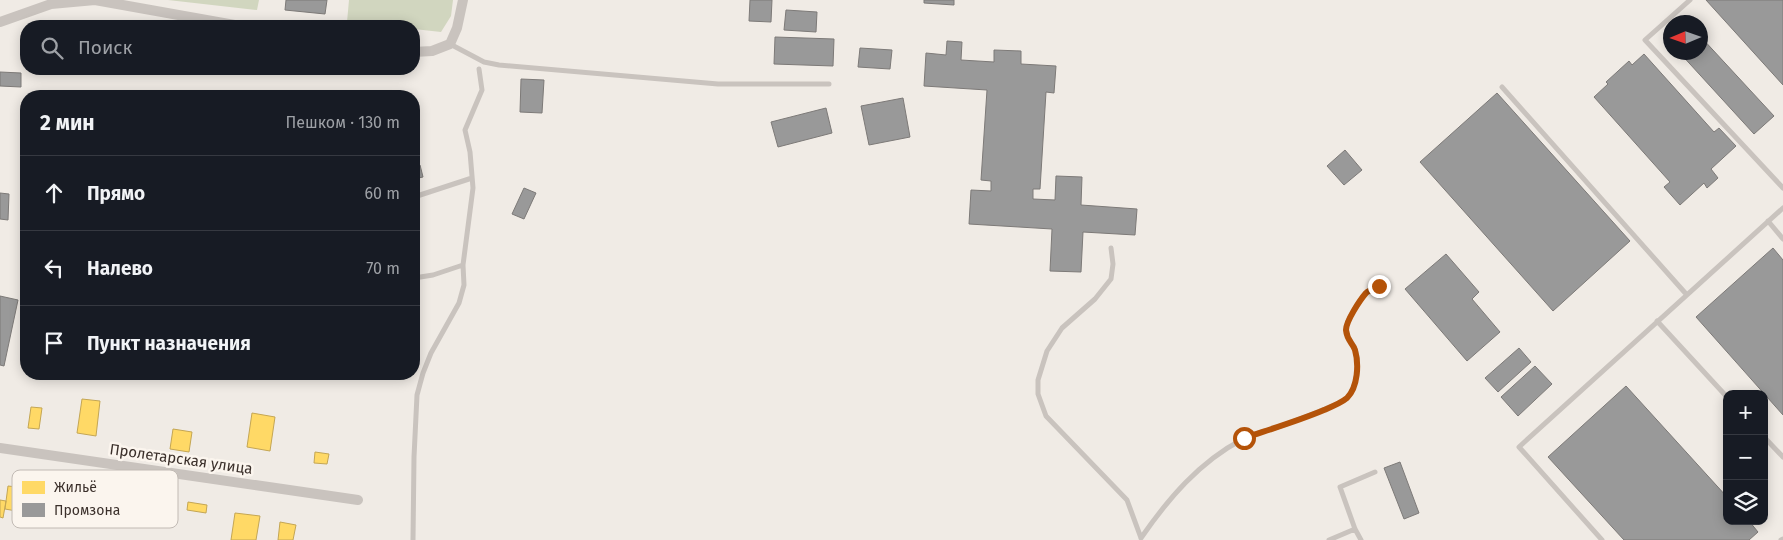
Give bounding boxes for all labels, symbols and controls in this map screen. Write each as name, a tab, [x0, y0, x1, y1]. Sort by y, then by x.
north arrow	[1663, 15, 1708, 60]
search box	[20, 20, 420, 75]
icon: search	[38, 34, 66, 62]
text: Поиск	[78, 36, 132, 59]
text: 2 мин	[40, 110, 95, 136]
text: Пешком · 130 m	[285, 113, 400, 132]
icon: ahead	[40, 179, 68, 207]
text: Прямо	[87, 182, 145, 205]
text: 60 m	[365, 184, 400, 203]
icon: left	[40, 254, 68, 282]
text: Налево	[87, 257, 153, 280]
text: 70 m	[366, 259, 400, 278]
route end	[1368, 275, 1391, 298]
icon: arrive	[40, 329, 68, 357]
text: Пункт назначения	[87, 332, 251, 355]
map controls	[1723, 390, 1768, 525]
button: +	[1723, 390, 1768, 435]
route start	[1233, 427, 1256, 450]
button: −	[1723, 435, 1768, 480]
street label: Пролетарская улица	[108, 440, 254, 478]
legend	[12, 470, 178, 528]
text: Жильё	[54, 479, 97, 496]
button: layers	[1723, 480, 1768, 525]
text: Промзона	[54, 502, 120, 519]

